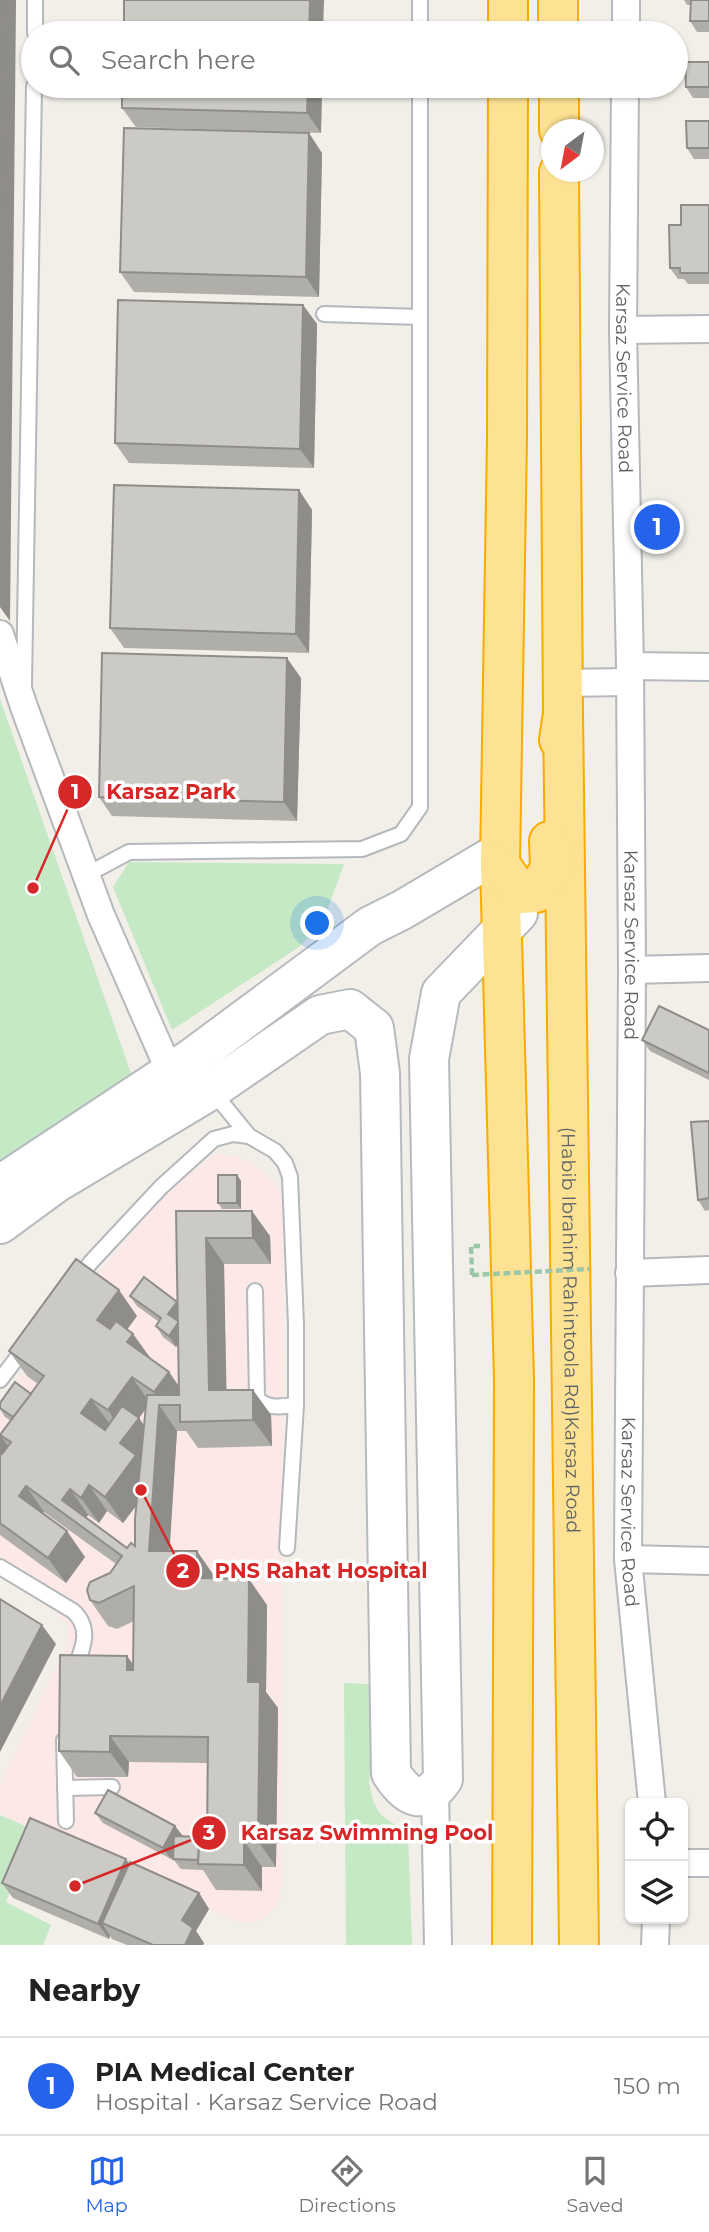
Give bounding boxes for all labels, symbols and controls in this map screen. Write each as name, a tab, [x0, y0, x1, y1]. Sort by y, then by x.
search box	[21, 21, 688, 98]
icon: search	[45, 41, 83, 79]
text: Search here	[101, 44, 256, 76]
north arrow	[541, 119, 604, 182]
street label: Karsaz Service Road	[611, 283, 637, 473]
pin: 1	[634, 501, 680, 553]
callout: Karsaz Park	[57, 771, 250, 813]
text: 1	[71, 779, 79, 804]
text: Karsaz Park	[106, 779, 236, 804]
street label: Karsaz Service Road	[619, 850, 643, 1040]
your location	[300, 906, 334, 940]
street label: (Habib Ibrahim Rahintoola Rd)Karsaz Road	[556, 1126, 585, 1533]
street label: Karsaz Service Road	[616, 1417, 644, 1608]
callout: PNS Rahat Hospital	[166, 1550, 442, 1592]
text: 2	[177, 1558, 189, 1583]
text: PNS Rahat Hospital	[214, 1558, 428, 1583]
map controls	[625, 1798, 688, 1924]
button: locate	[625, 1798, 688, 1861]
callout: Karsaz Swimming Pool	[192, 1812, 507, 1854]
text: 3	[202, 1820, 215, 1845]
text: Karsaz Swimming Pool	[241, 1820, 493, 1845]
button: layers	[625, 1861, 688, 1924]
text: Nearby	[28, 1972, 140, 2009]
text: PIA Medical Center	[95, 2056, 354, 2088]
text: 1	[46, 2072, 56, 2100]
text: 150 m	[614, 2072, 681, 2100]
text: Hospital · Karsaz Service Road	[95, 2088, 438, 2116]
tab: Map	[85, 2152, 128, 2217]
tab: Directions	[298, 2152, 396, 2217]
tab: Saved	[567, 2152, 624, 2217]

